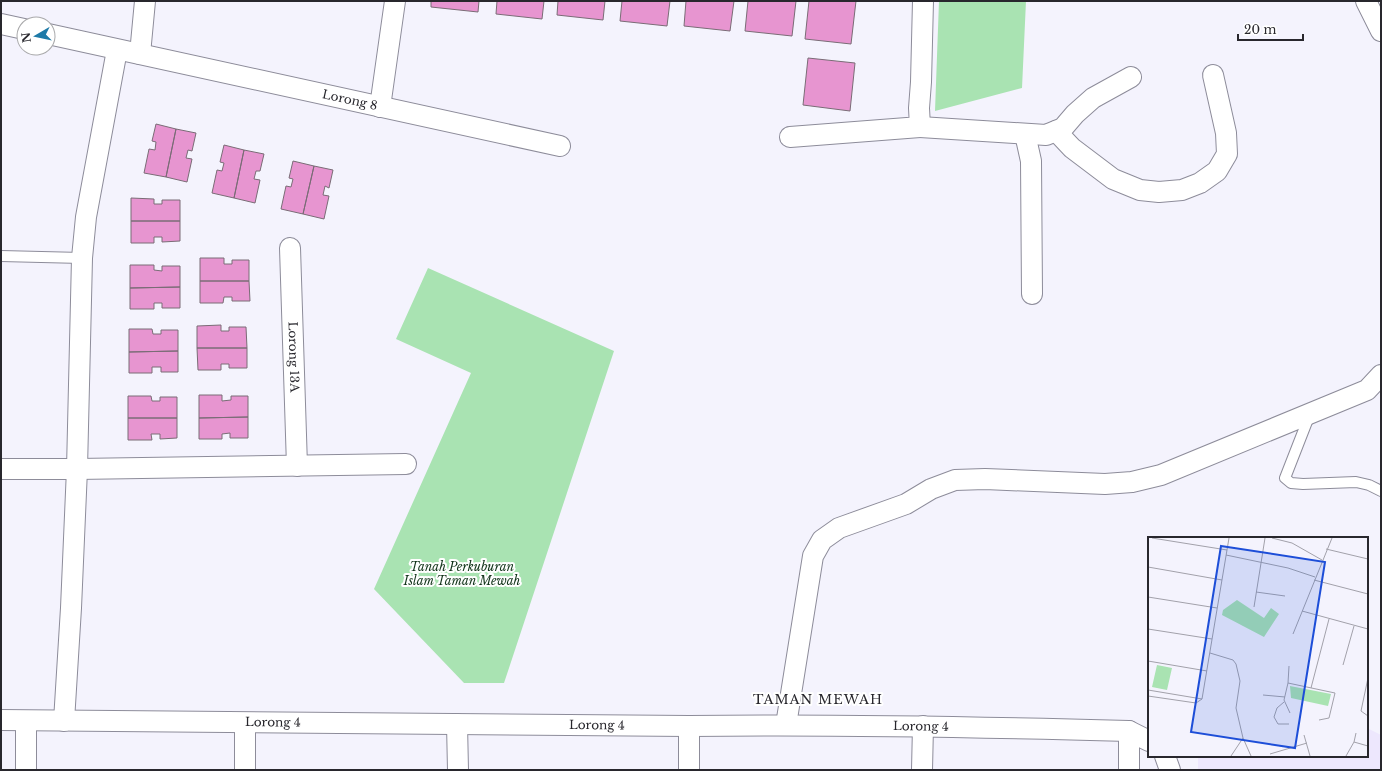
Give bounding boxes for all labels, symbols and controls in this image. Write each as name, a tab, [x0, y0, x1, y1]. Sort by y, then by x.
north arrow	[16, 16, 56, 56]
scale bar	[1238, 16, 1303, 42]
text: 20 m	[1244, 22, 1276, 37]
text: N	[18, 31, 34, 44]
street label: Lorong 8	[321, 86, 379, 113]
street label: Lorong 13A	[285, 321, 303, 393]
inset map	[1148, 537, 1368, 757]
park label: Tanah Perkuburan Islam Taman Mewah	[403, 559, 521, 588]
district label: TAMAN MEWAH	[753, 691, 883, 708]
street label: Lorong 4	[245, 714, 301, 730]
street label: Lorong 4	[569, 717, 625, 732]
street label: Lorong 4	[893, 718, 949, 734]

